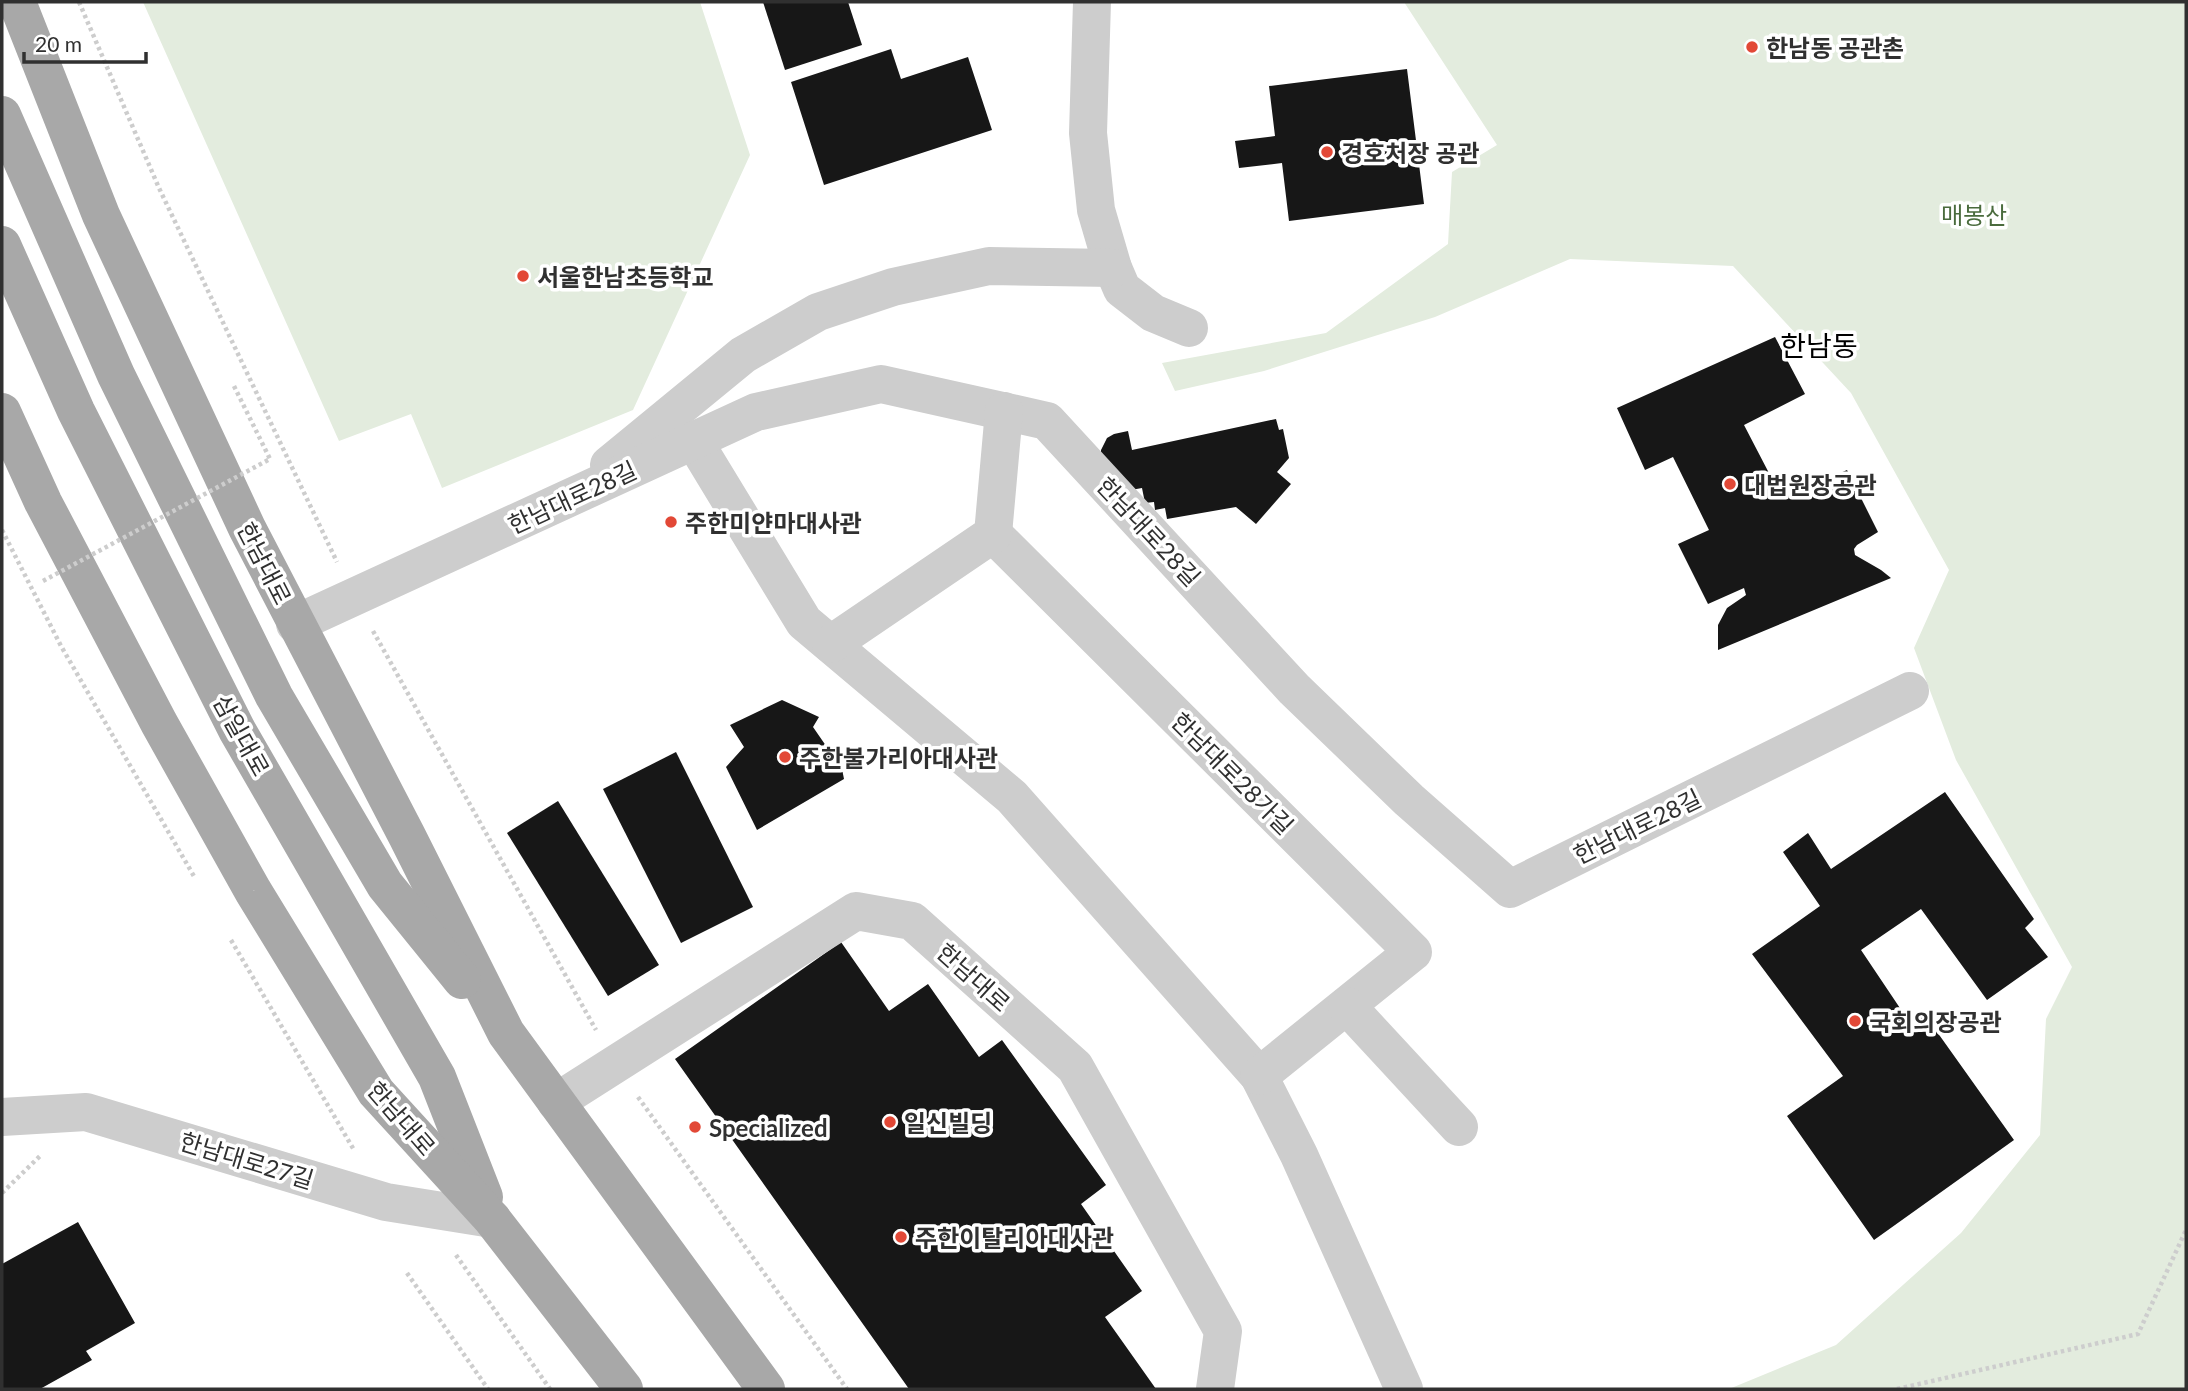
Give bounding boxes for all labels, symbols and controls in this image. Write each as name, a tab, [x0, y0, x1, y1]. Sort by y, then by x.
scale bar	[24, 21, 147, 65]
text: 20 m	[35, 31, 82, 56]
place label: 한남동 공관촌	[1766, 33, 1904, 62]
marker: 한남동 공관촌	[1744, 39, 1760, 55]
place label: 경호처장 공관	[1341, 138, 1479, 167]
marker: 경호처장 공관	[1319, 144, 1335, 160]
park label: 매봉산	[1941, 200, 2007, 229]
place label: 서울한남초등학교	[537, 262, 714, 291]
marker: 서울한남초등학교	[515, 268, 531, 284]
district label: 한남동	[1780, 328, 1858, 362]
street label: 한남대로28길	[503, 455, 641, 539]
place label: 대법원장공관	[1744, 470, 1876, 499]
street label: 한남대로28길	[1091, 471, 1207, 591]
marker: 대법원장공관	[1722, 476, 1738, 492]
place label: 주한미얀마대사관	[685, 508, 862, 537]
marker: 주한미얀마대사관	[663, 514, 679, 530]
street label: 한남대로	[232, 517, 298, 609]
street label: 삼일대로	[208, 689, 276, 781]
street label: 한남대로28가길	[1166, 706, 1300, 840]
place label: 주한불가리아대사관	[799, 743, 998, 772]
marker: 주한불가리아대사관	[777, 749, 793, 765]
street label: 한남대로28길	[1569, 783, 1705, 869]
street label: 한남대로	[931, 937, 1017, 1017]
place label: 국회의장공관	[1869, 1007, 2001, 1036]
marker: 국회의장공관	[1847, 1013, 1863, 1029]
street label: 한남대로	[362, 1075, 442, 1161]
place label: 일신빌딩	[904, 1108, 992, 1137]
place label: Specialized	[709, 1113, 828, 1142]
marker: 일신빌딩	[882, 1114, 898, 1130]
marker: Specialized	[687, 1119, 703, 1135]
street label: 한남대로27길	[177, 1126, 317, 1194]
place label: 주한이탈리아대사관	[915, 1223, 1114, 1252]
marker: 주한이탈리아대사관	[893, 1229, 909, 1245]

